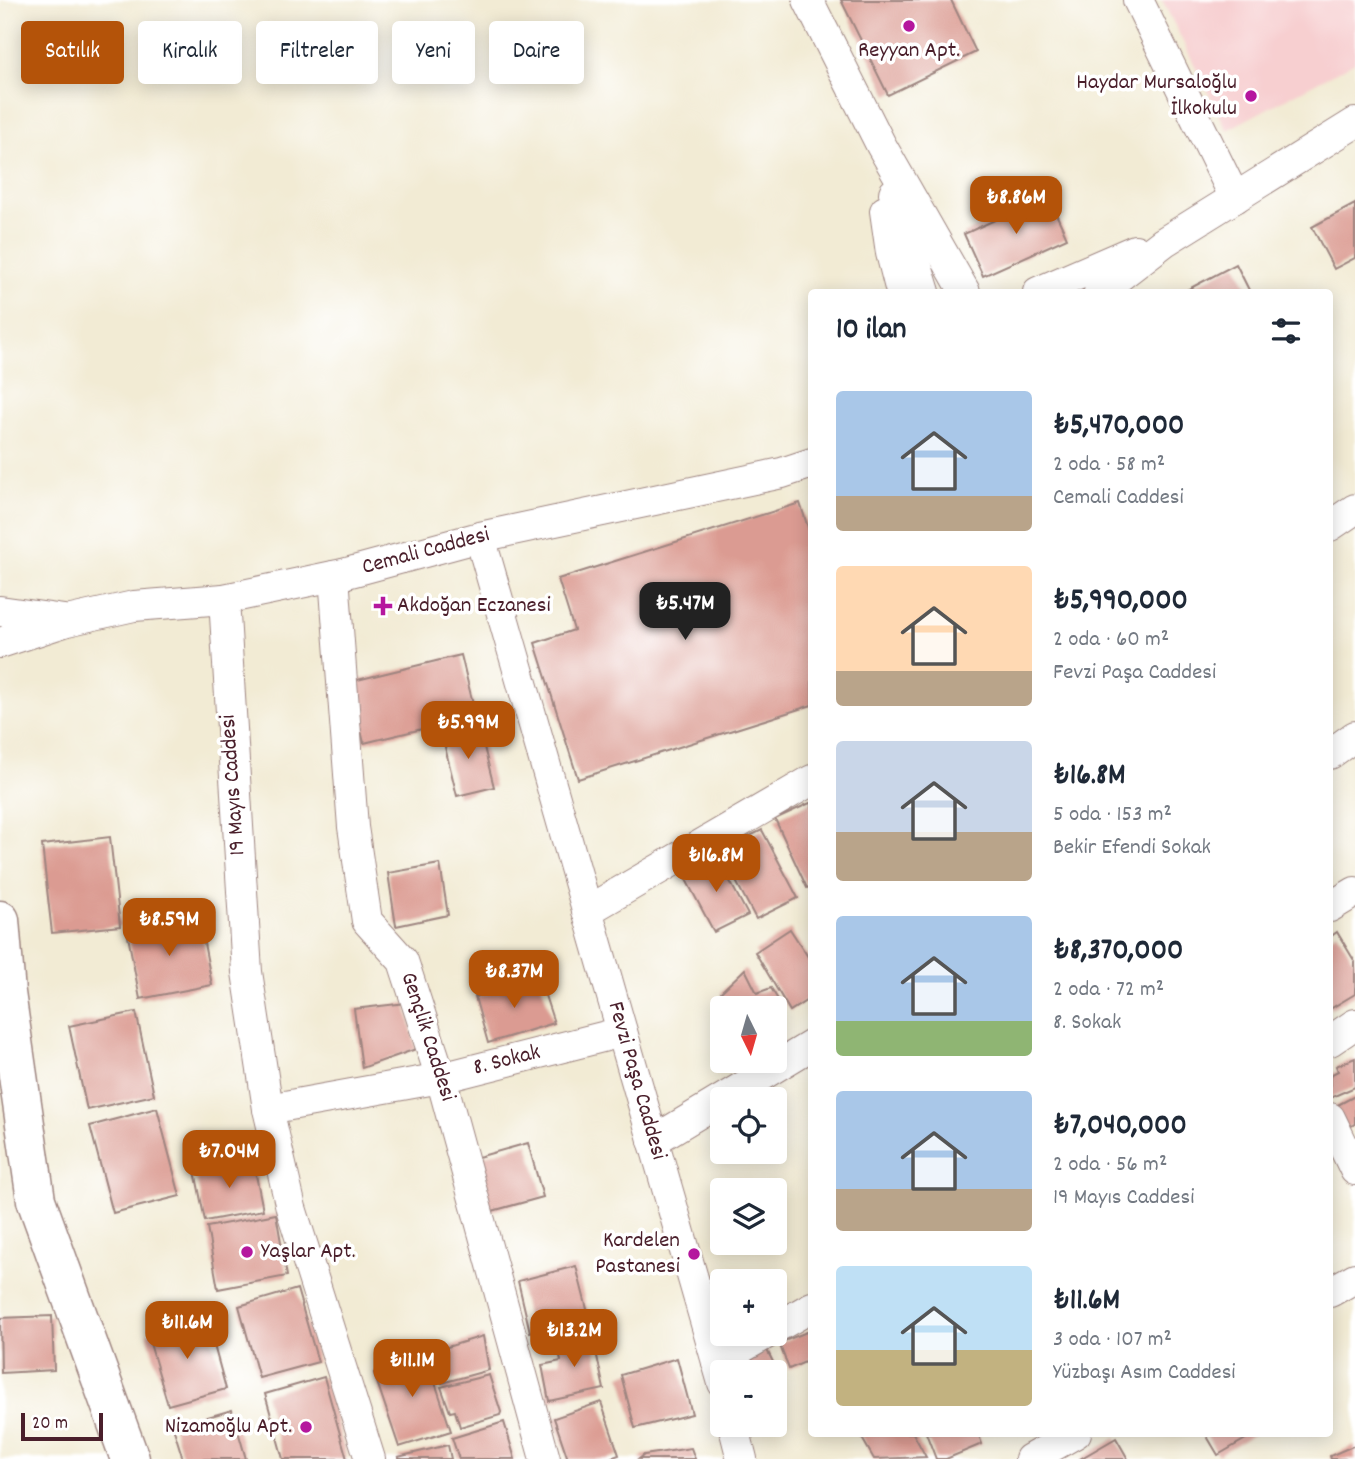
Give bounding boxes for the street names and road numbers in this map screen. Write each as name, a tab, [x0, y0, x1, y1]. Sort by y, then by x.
street label: Cemali Caddesi	[359, 519, 493, 585]
street label: 19 Mayıs Caddesi	[213, 713, 255, 857]
street label: Gençlik Caddesi	[391, 968, 463, 1106]
street label: Fevzi Paşa Caddesi	[598, 998, 674, 1164]
street label: 8. Sokak	[470, 1037, 544, 1085]

